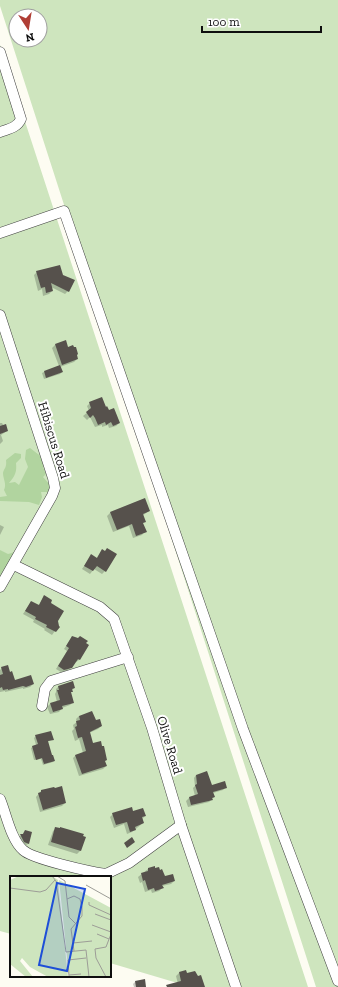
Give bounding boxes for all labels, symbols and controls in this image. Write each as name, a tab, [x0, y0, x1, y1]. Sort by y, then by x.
north arrow	[8, 8, 48, 48]
scale bar	[202, 8, 321, 34]
text: 100 m	[208, 15, 240, 29]
text: N	[24, 30, 35, 45]
street label: Hibiscus Road	[35, 400, 73, 480]
street label: Olive Road	[154, 714, 186, 776]
inset map	[10, 876, 111, 977]

